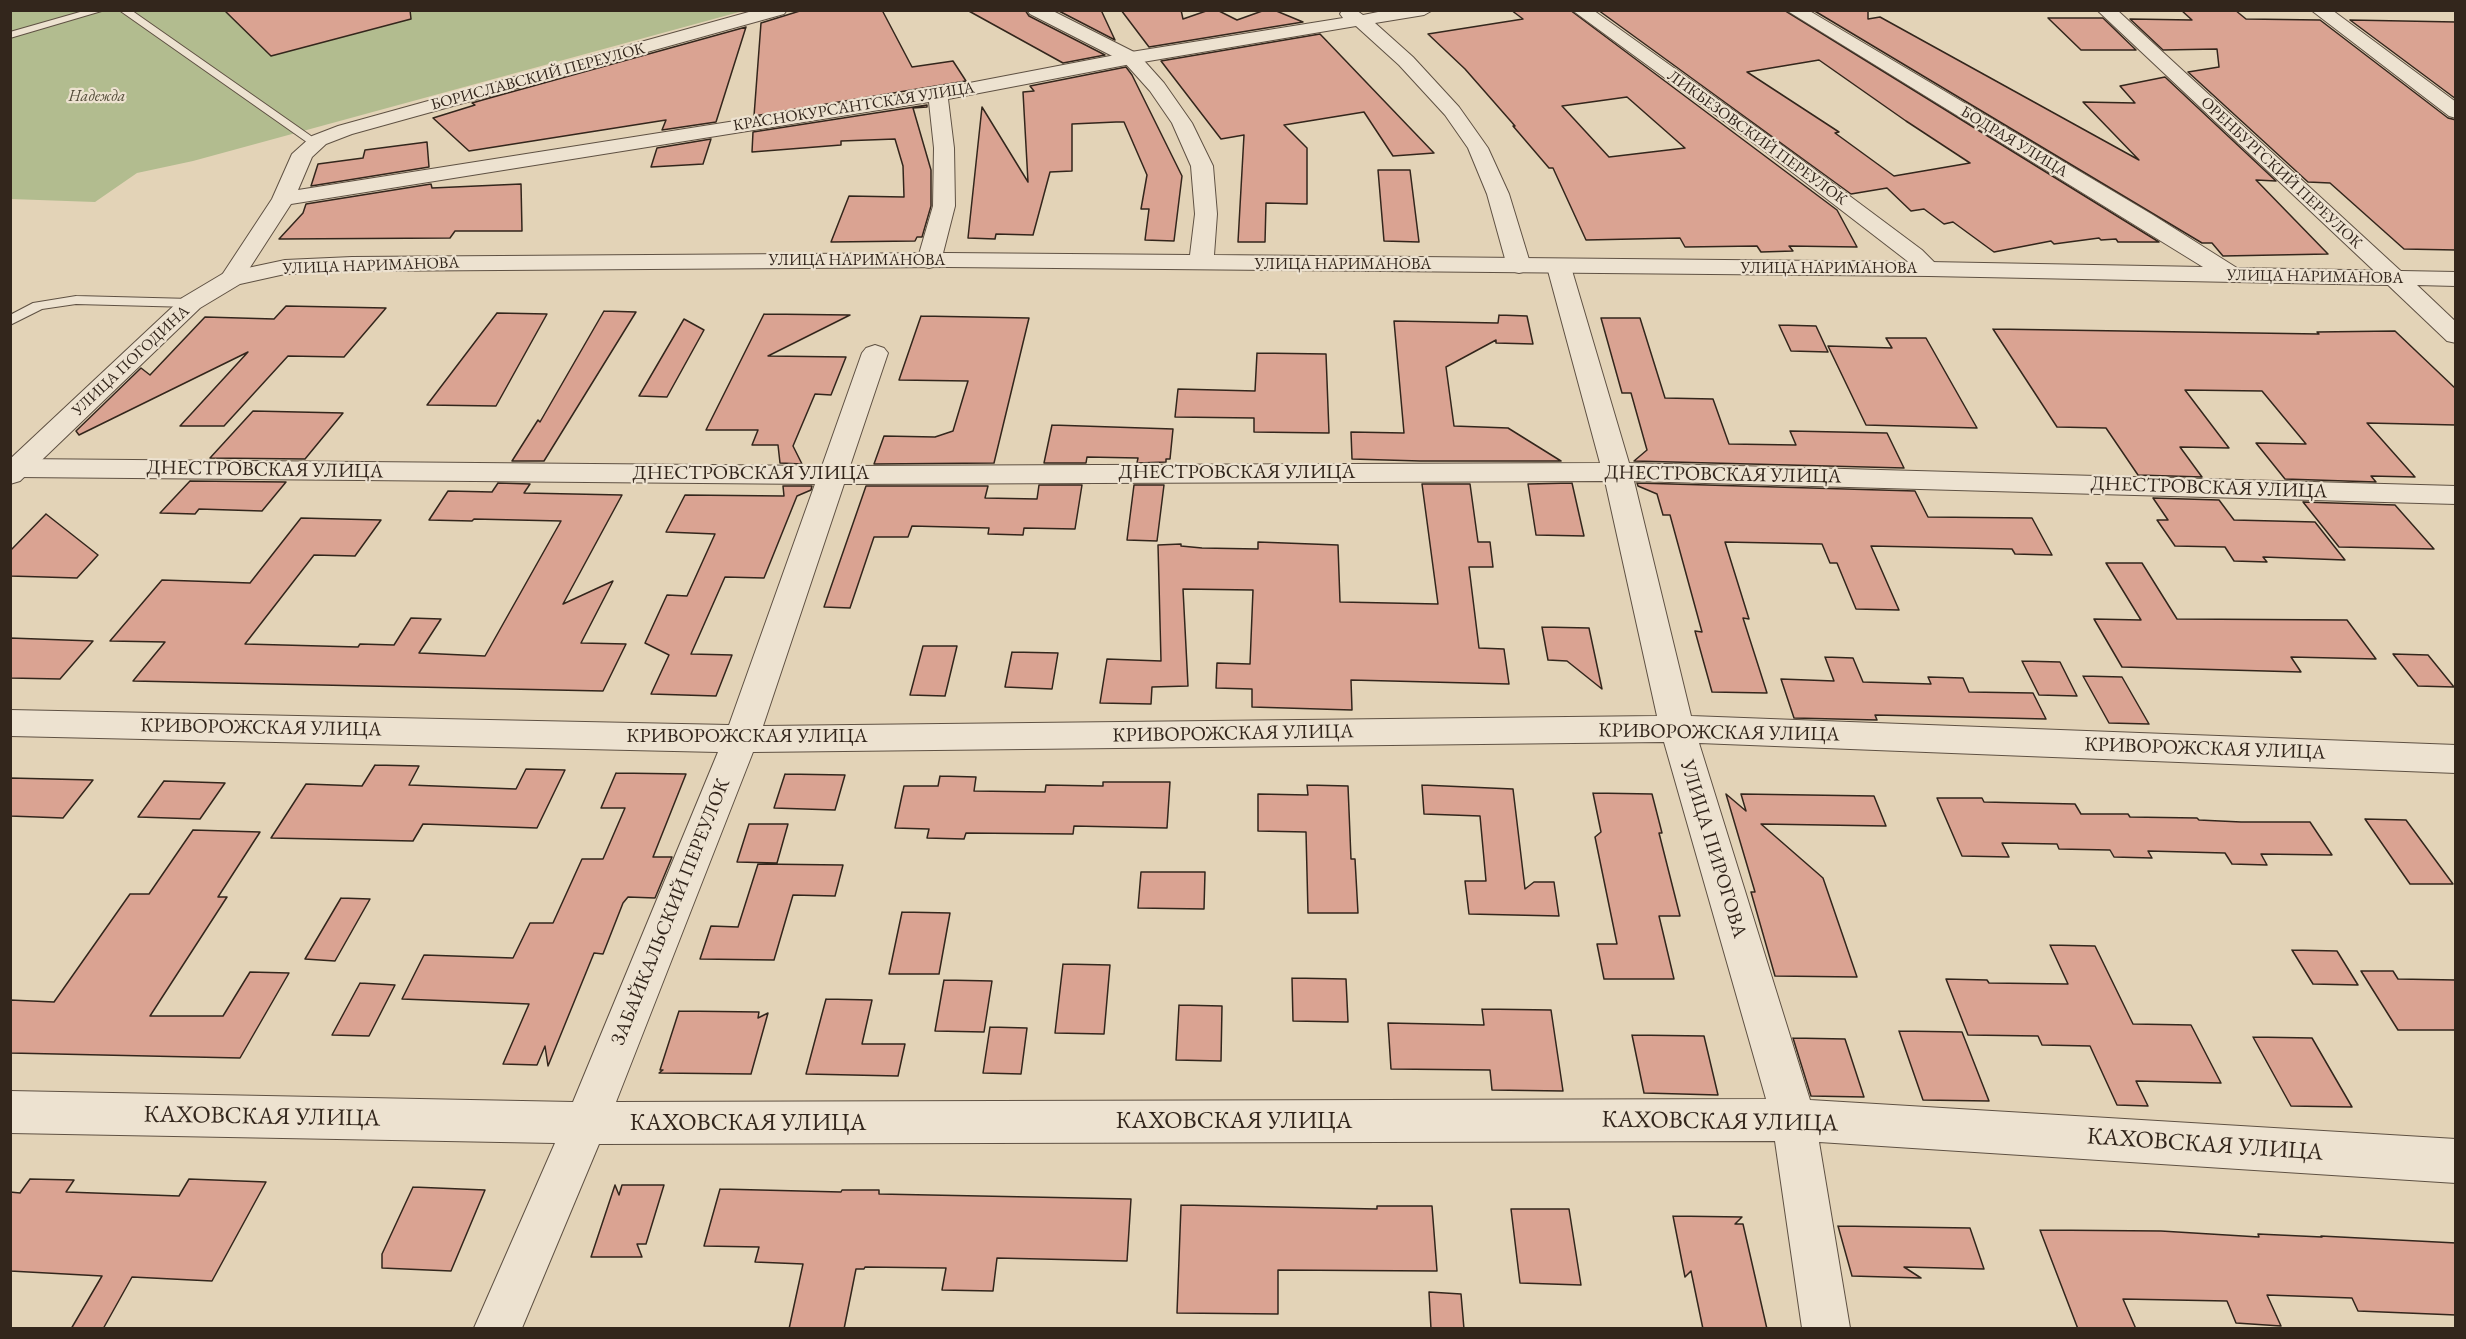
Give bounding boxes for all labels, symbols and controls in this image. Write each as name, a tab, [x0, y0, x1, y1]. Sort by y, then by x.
street label: БОРИСЛАВСКИЙ ПЕРЕУЛОК	[429, 39, 647, 115]
street label: ЛИКБЕЗОВСКИЙ ПЕРЕУЛОК	[1664, 66, 1850, 210]
street label: КРАСНОКУРСАНТСКАЯ УЛИЦА	[732, 78, 976, 136]
park label: Надежда	[69, 87, 125, 107]
street label: ОРЕНБУРГСКИЙ ПЕРЕУЛОК	[2196, 93, 2366, 253]
street label: БОДРАЯ УЛИЦА	[1957, 102, 2071, 182]
street label: УЛИЦА НАРИМАНОВА	[769, 251, 945, 271]
street label: УЛИЦА НАРИМАНОВА	[282, 253, 460, 279]
street label: УЛИЦА НАРИМАНОВА	[1255, 255, 1431, 275]
street label: УЛИЦА НАРИМАНОВА	[1741, 259, 1917, 279]
street label: УЛИЦА НАРИМАНОВА	[2226, 266, 2404, 288]
street label: УЛИЦА ПОГОДИНА	[68, 302, 194, 420]
street label: ДНЕСТРОВСКАЯ УЛИЦА	[146, 456, 384, 484]
street label: ДНЕСТРОВСКАЯ УЛИЦА	[1119, 461, 1355, 485]
street label: ДНЕСТРОВСКАЯ УЛИЦА	[1604, 461, 1842, 489]
street label: ДНЕСТРОВСКАЯ УЛИЦА	[633, 462, 869, 486]
street label: ДНЕСТРОВСКАЯ УЛИЦА	[2090, 472, 2328, 504]
street label: КРИВОРОЖСКАЯ УЛИЦА	[140, 714, 382, 742]
street label: КРИВОРОЖСКАЯ УЛИЦА	[1598, 719, 1840, 747]
street label: КРИВОРОЖСКАЯ УЛИЦА	[1112, 720, 1354, 748]
street label: КРИВОРОЖСКАЯ УЛИЦА	[626, 725, 868, 749]
street label: КРИВОРОЖСКАЯ УЛИЦА	[2084, 733, 2326, 765]
street label: УЛИЦА ПИРОГОВА	[1675, 757, 1751, 941]
street label: ЗАБАЙКАЛЬСКИЙ ПЕРЕУЛОК	[606, 775, 736, 1049]
street label: КАХОВСКАЯ УЛИЦА	[143, 1101, 381, 1133]
street label: КАХОВСКАЯ УЛИЦА	[1601, 1106, 1839, 1138]
street label: КАХОВСКАЯ УЛИЦА	[1116, 1107, 1352, 1135]
street label: КАХОВСКАЯ УЛИЦА	[630, 1109, 866, 1137]
street label: КАХОВСКАЯ УЛИЦА	[2086, 1122, 2324, 1168]

